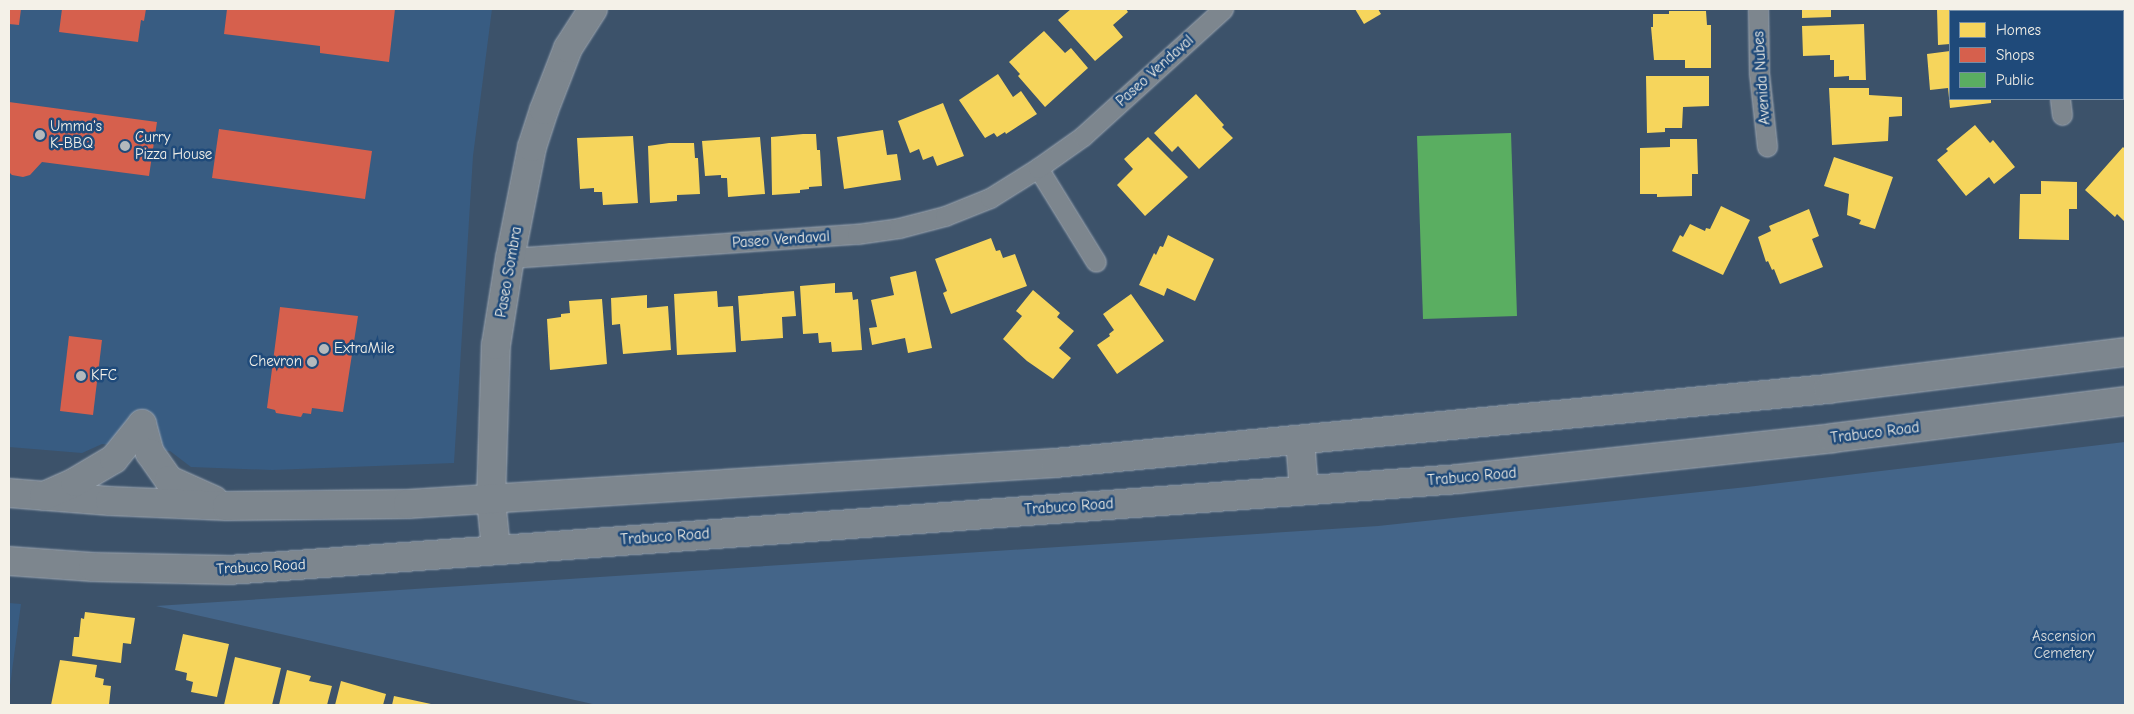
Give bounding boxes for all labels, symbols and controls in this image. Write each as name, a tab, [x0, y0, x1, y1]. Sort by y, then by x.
legend	[1949, 10, 2124, 100]
text: Homes	[1996, 21, 2041, 39]
street label: Avenida Nubes	[1750, 31, 1774, 125]
street label: Paseo Vendaval	[1113, 32, 1197, 110]
text: Shops	[1996, 46, 2034, 64]
text: Public	[1996, 71, 2034, 89]
place label: Umma's K-BBQ	[50, 117, 102, 152]
place label: Curry Pizza House	[135, 128, 212, 163]
marker: Umma's K-BBQ	[34, 129, 46, 141]
marker: Curry Pizza House	[119, 140, 131, 152]
street label: Paseo Sombra	[492, 225, 526, 319]
street label: Paseo Vendaval	[732, 228, 830, 252]
place label: ExtraMile	[334, 340, 395, 358]
marker: ExtraMile	[318, 343, 330, 355]
place label: Chevron	[249, 353, 302, 371]
marker: Chevron	[306, 356, 318, 368]
place label: KFC	[91, 367, 117, 385]
marker: KFC	[75, 370, 87, 382]
street label: Trabuco Road	[1829, 419, 1921, 447]
street label: Trabuco Road	[1427, 464, 1517, 490]
street label: Trabuco Road	[1024, 495, 1114, 519]
street label: Trabuco Road	[620, 525, 710, 549]
street label: Trabuco Road	[216, 556, 306, 578]
park label: Ascension Cemetery	[2032, 627, 2096, 662]

